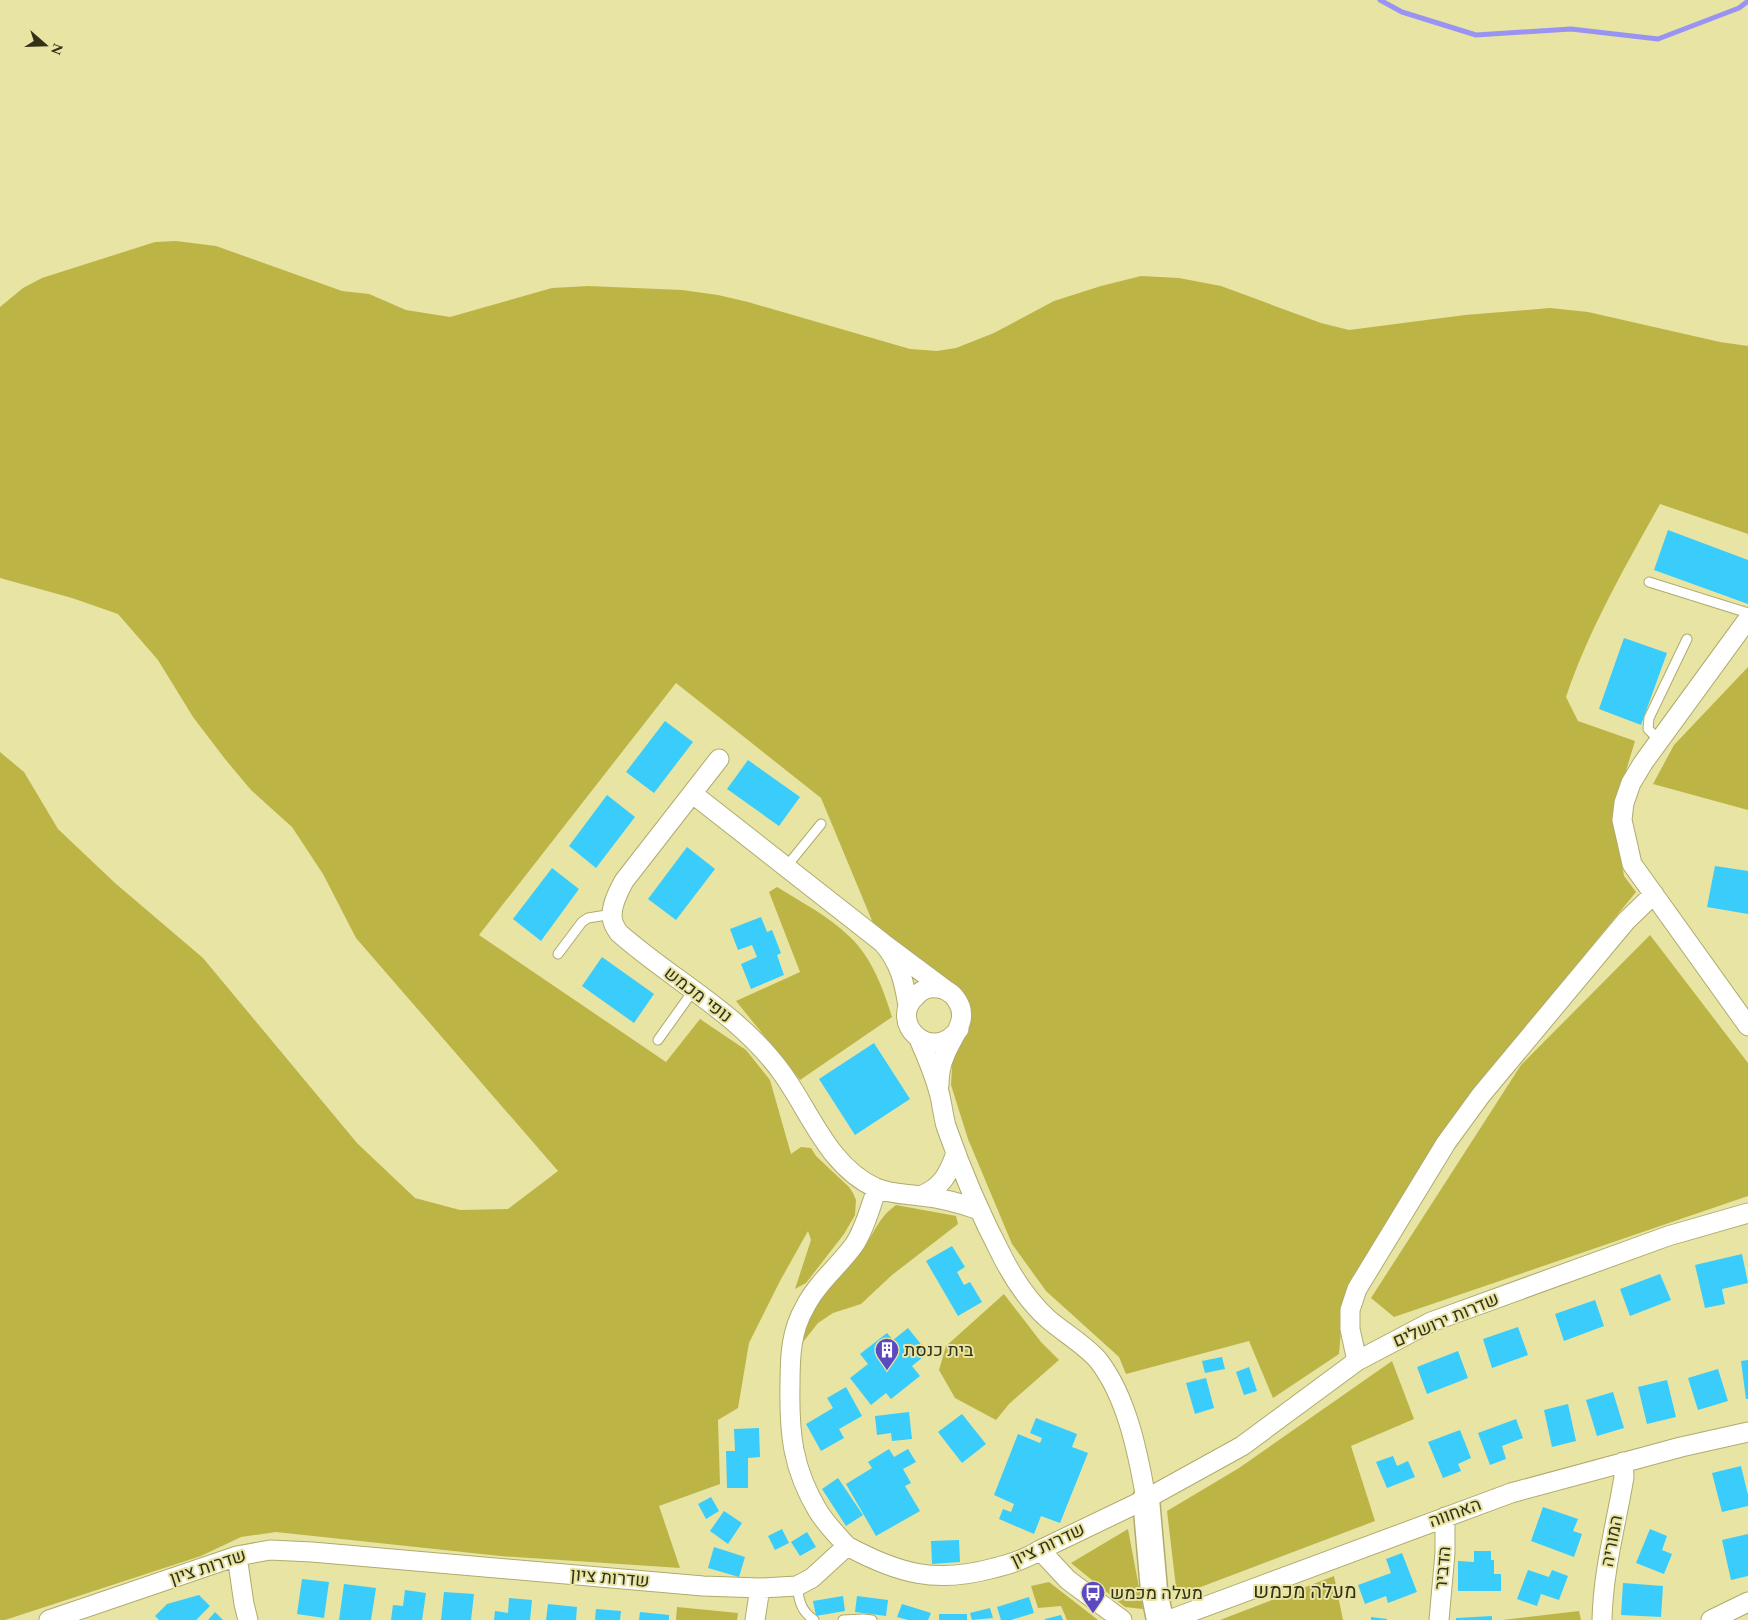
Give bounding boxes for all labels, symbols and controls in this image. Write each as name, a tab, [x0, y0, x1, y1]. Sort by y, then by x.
north arrow	[20, 20, 70, 70]
text: N	[45, 40, 69, 58]
street label: נופי מכמש	[658, 960, 738, 1030]
street label: שדרות ירושלים	[1388, 1285, 1504, 1355]
building icon: בית כנסת	[874, 1337, 900, 1371]
place label: בית כנסת	[904, 1337, 974, 1364]
street label: האחווה	[1425, 1491, 1485, 1535]
street label: המוריה	[1594, 1513, 1630, 1569]
street label: שדרות ציון	[1006, 1516, 1090, 1574]
street label: שדרות ציון	[166, 1542, 250, 1592]
street label: הדביר	[1428, 1545, 1458, 1591]
street label: שדרות ציון	[569, 1561, 651, 1595]
district label: מעלה מכמש	[1253, 1577, 1357, 1607]
bus stop icon: מעלה מכמש	[1080, 1580, 1106, 1614]
place label: מעלה מכמש	[1110, 1580, 1203, 1607]

